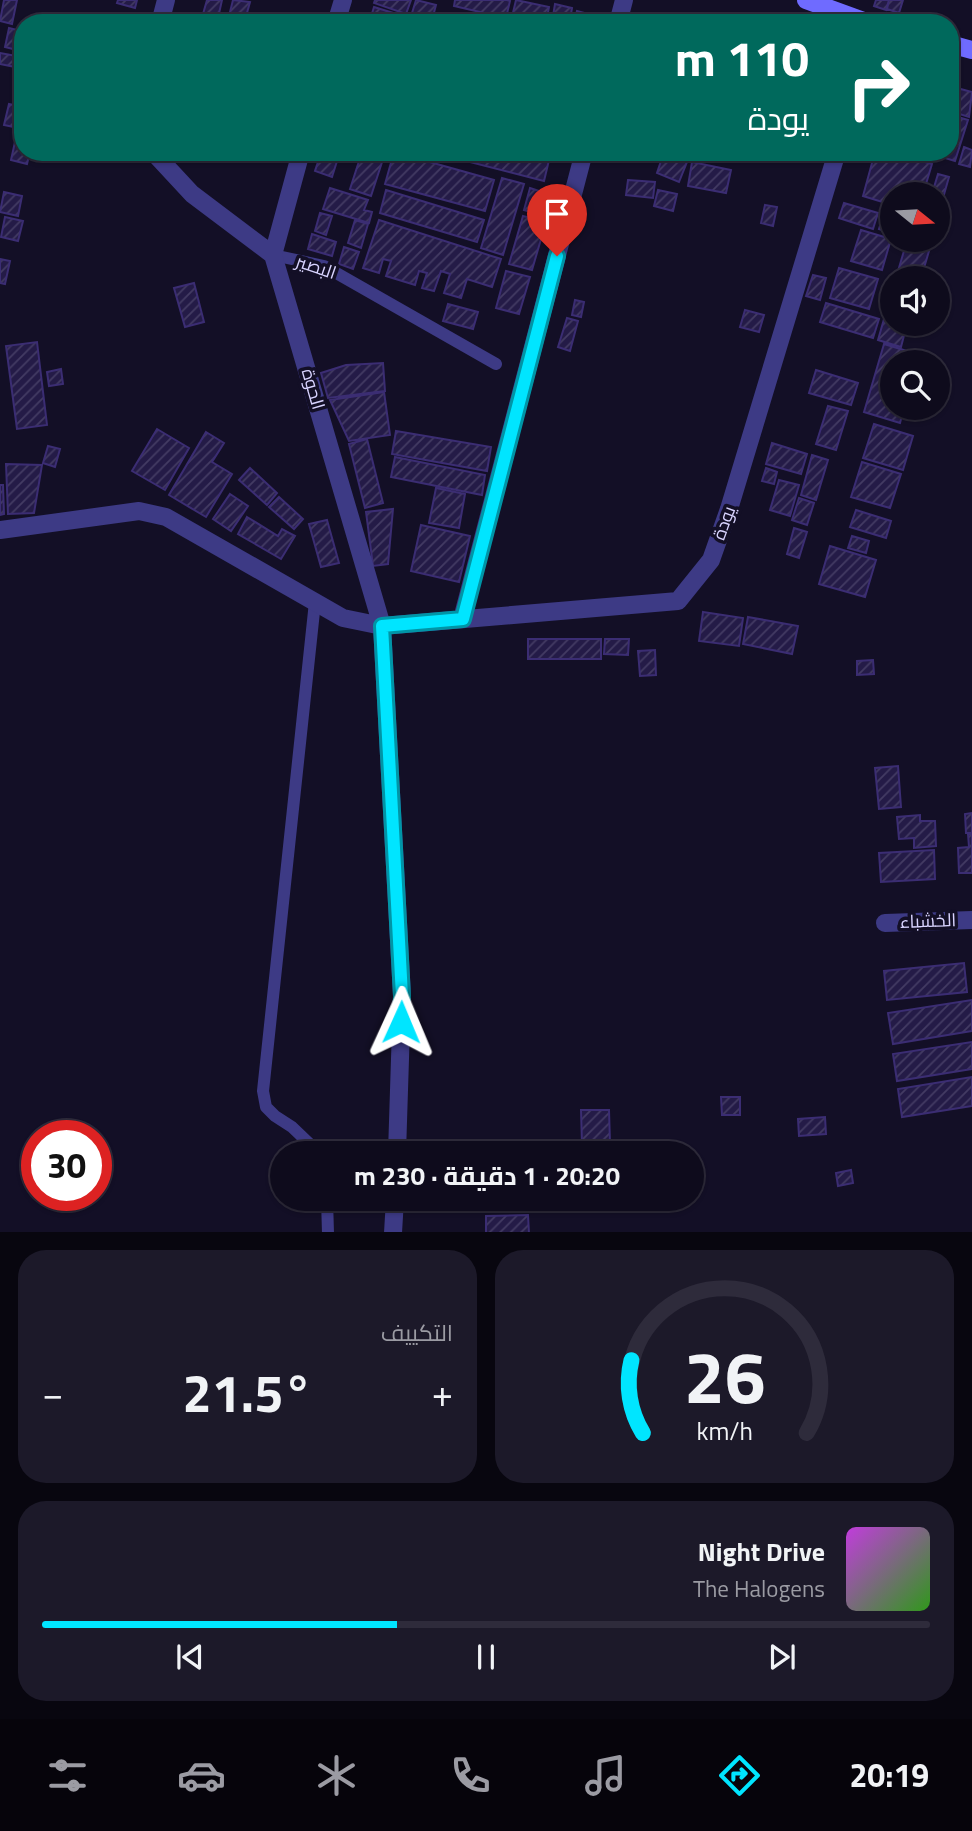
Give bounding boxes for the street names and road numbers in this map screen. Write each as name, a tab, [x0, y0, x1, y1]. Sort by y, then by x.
street label: البصير	[291, 247, 340, 286]
street label: الحوة	[295, 365, 332, 413]
street label: يودة	[705, 502, 742, 544]
street label: الخشباء	[899, 906, 957, 935]

